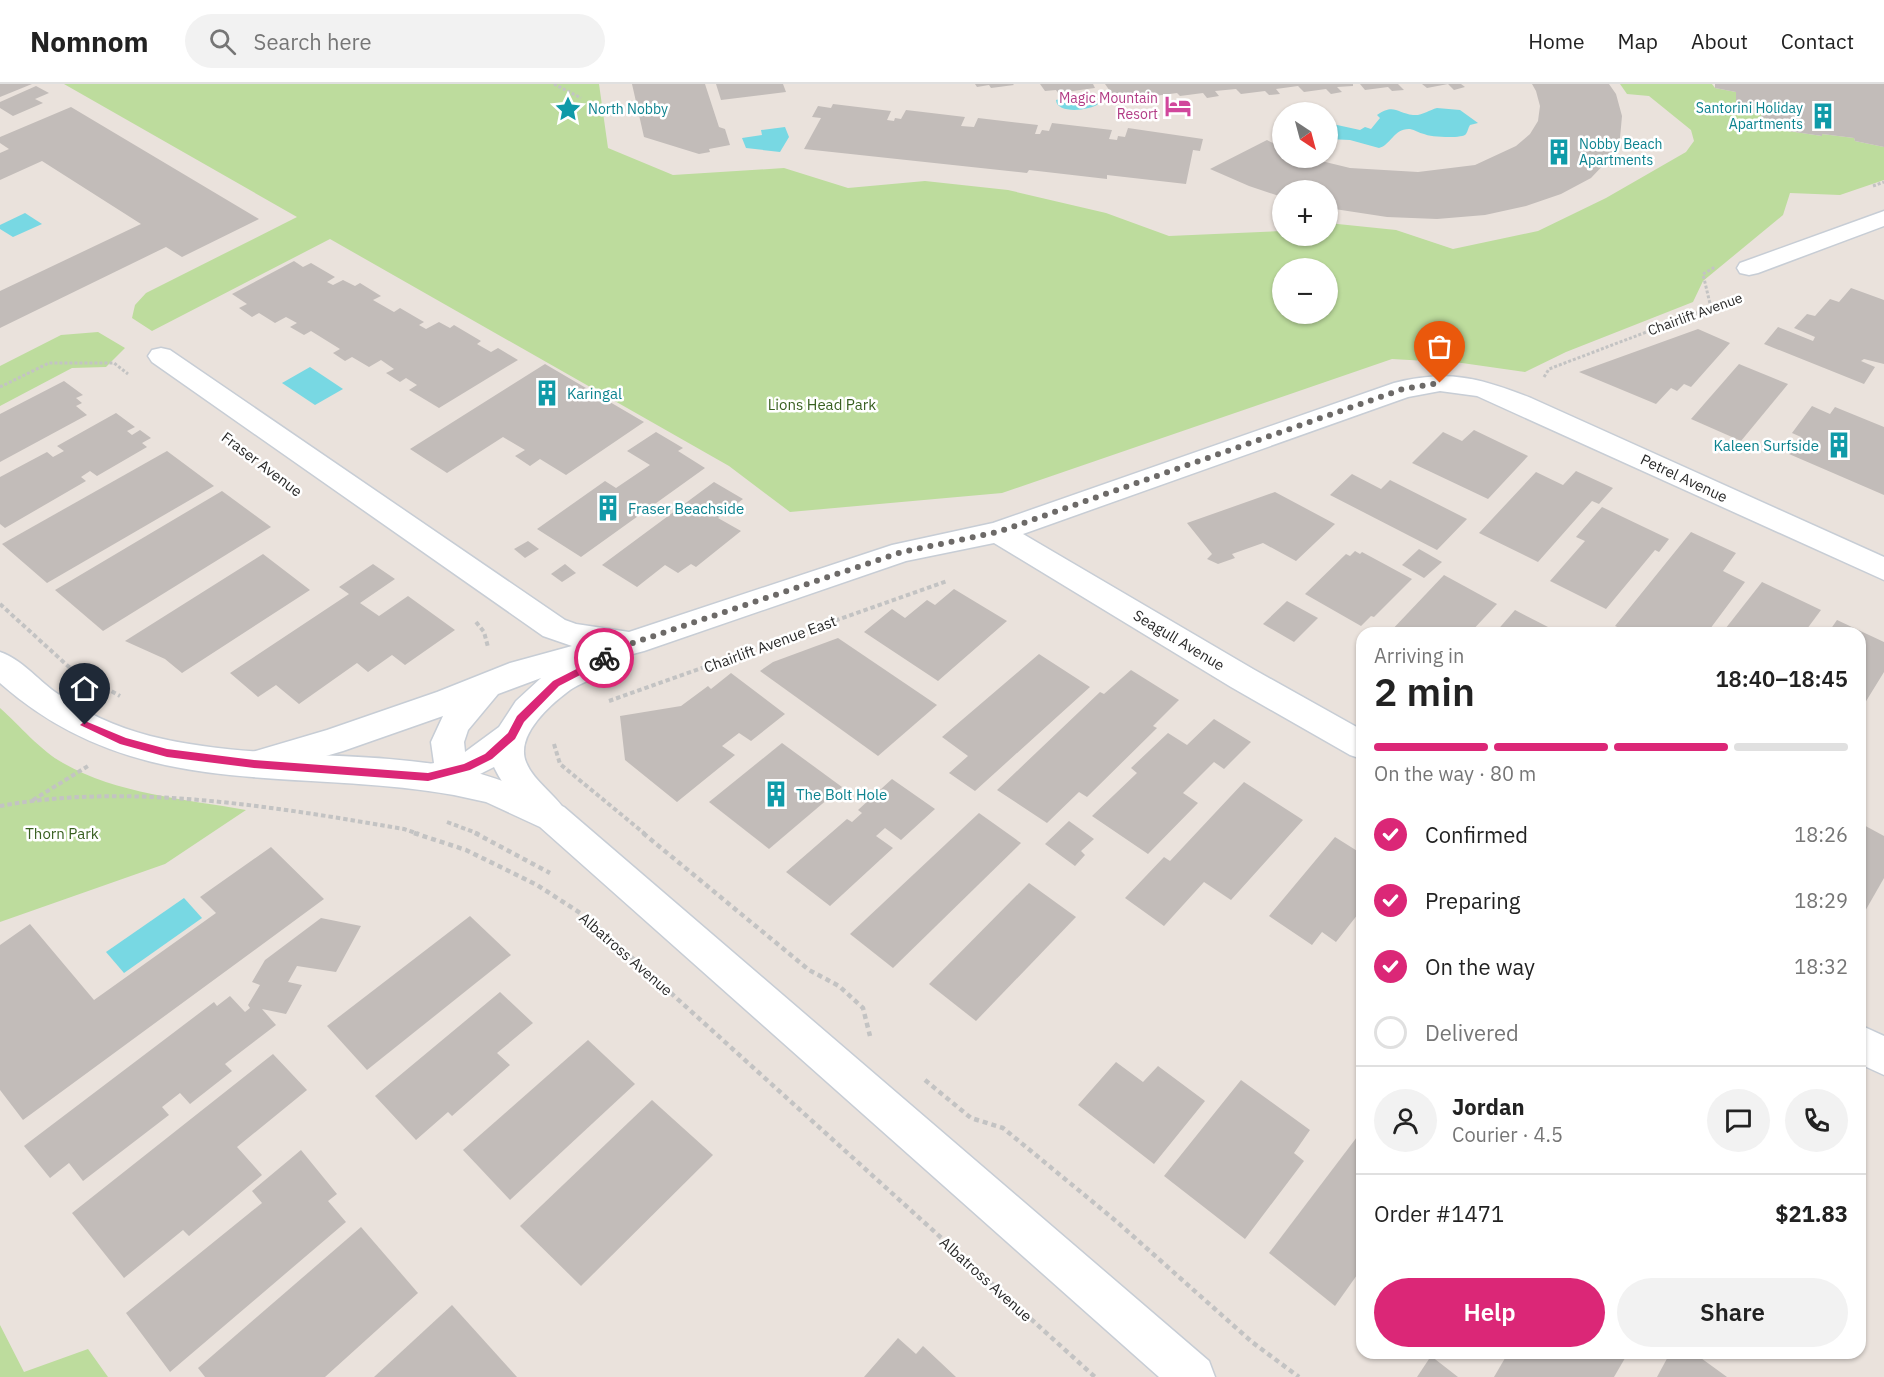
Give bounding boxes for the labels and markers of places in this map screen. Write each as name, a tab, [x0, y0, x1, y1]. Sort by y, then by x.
place label: Magic Mountain Resort	[1059, 89, 1158, 123]
hotel icon: Magic Mountain Resort	[1163, 91, 1193, 121]
place icon: North Nobby	[553, 94, 583, 124]
place label: Santorini Holiday Apartments	[1696, 99, 1803, 133]
place label: North Nobby	[588, 100, 668, 118]
building icon: Santorini Holiday Apartments	[1808, 101, 1838, 131]
place label: Nobby Beach Apartments	[1579, 135, 1663, 169]
building icon: Nobby Beach Apartments	[1544, 137, 1574, 167]
pin	[1414, 321, 1465, 383]
building icon: Karingal	[532, 378, 562, 408]
place label: Karingal	[567, 384, 622, 403]
building icon: Kaleen Surfside	[1824, 430, 1854, 460]
place label: Kaleen Surfside	[1713, 436, 1819, 455]
building icon: Fraser Beachside	[593, 493, 623, 523]
place label: Fraser Beachside	[628, 499, 744, 518]
pin	[59, 663, 110, 725]
building icon: The Bolt Hole	[761, 779, 791, 809]
place label: The Bolt Hole	[796, 785, 887, 804]

